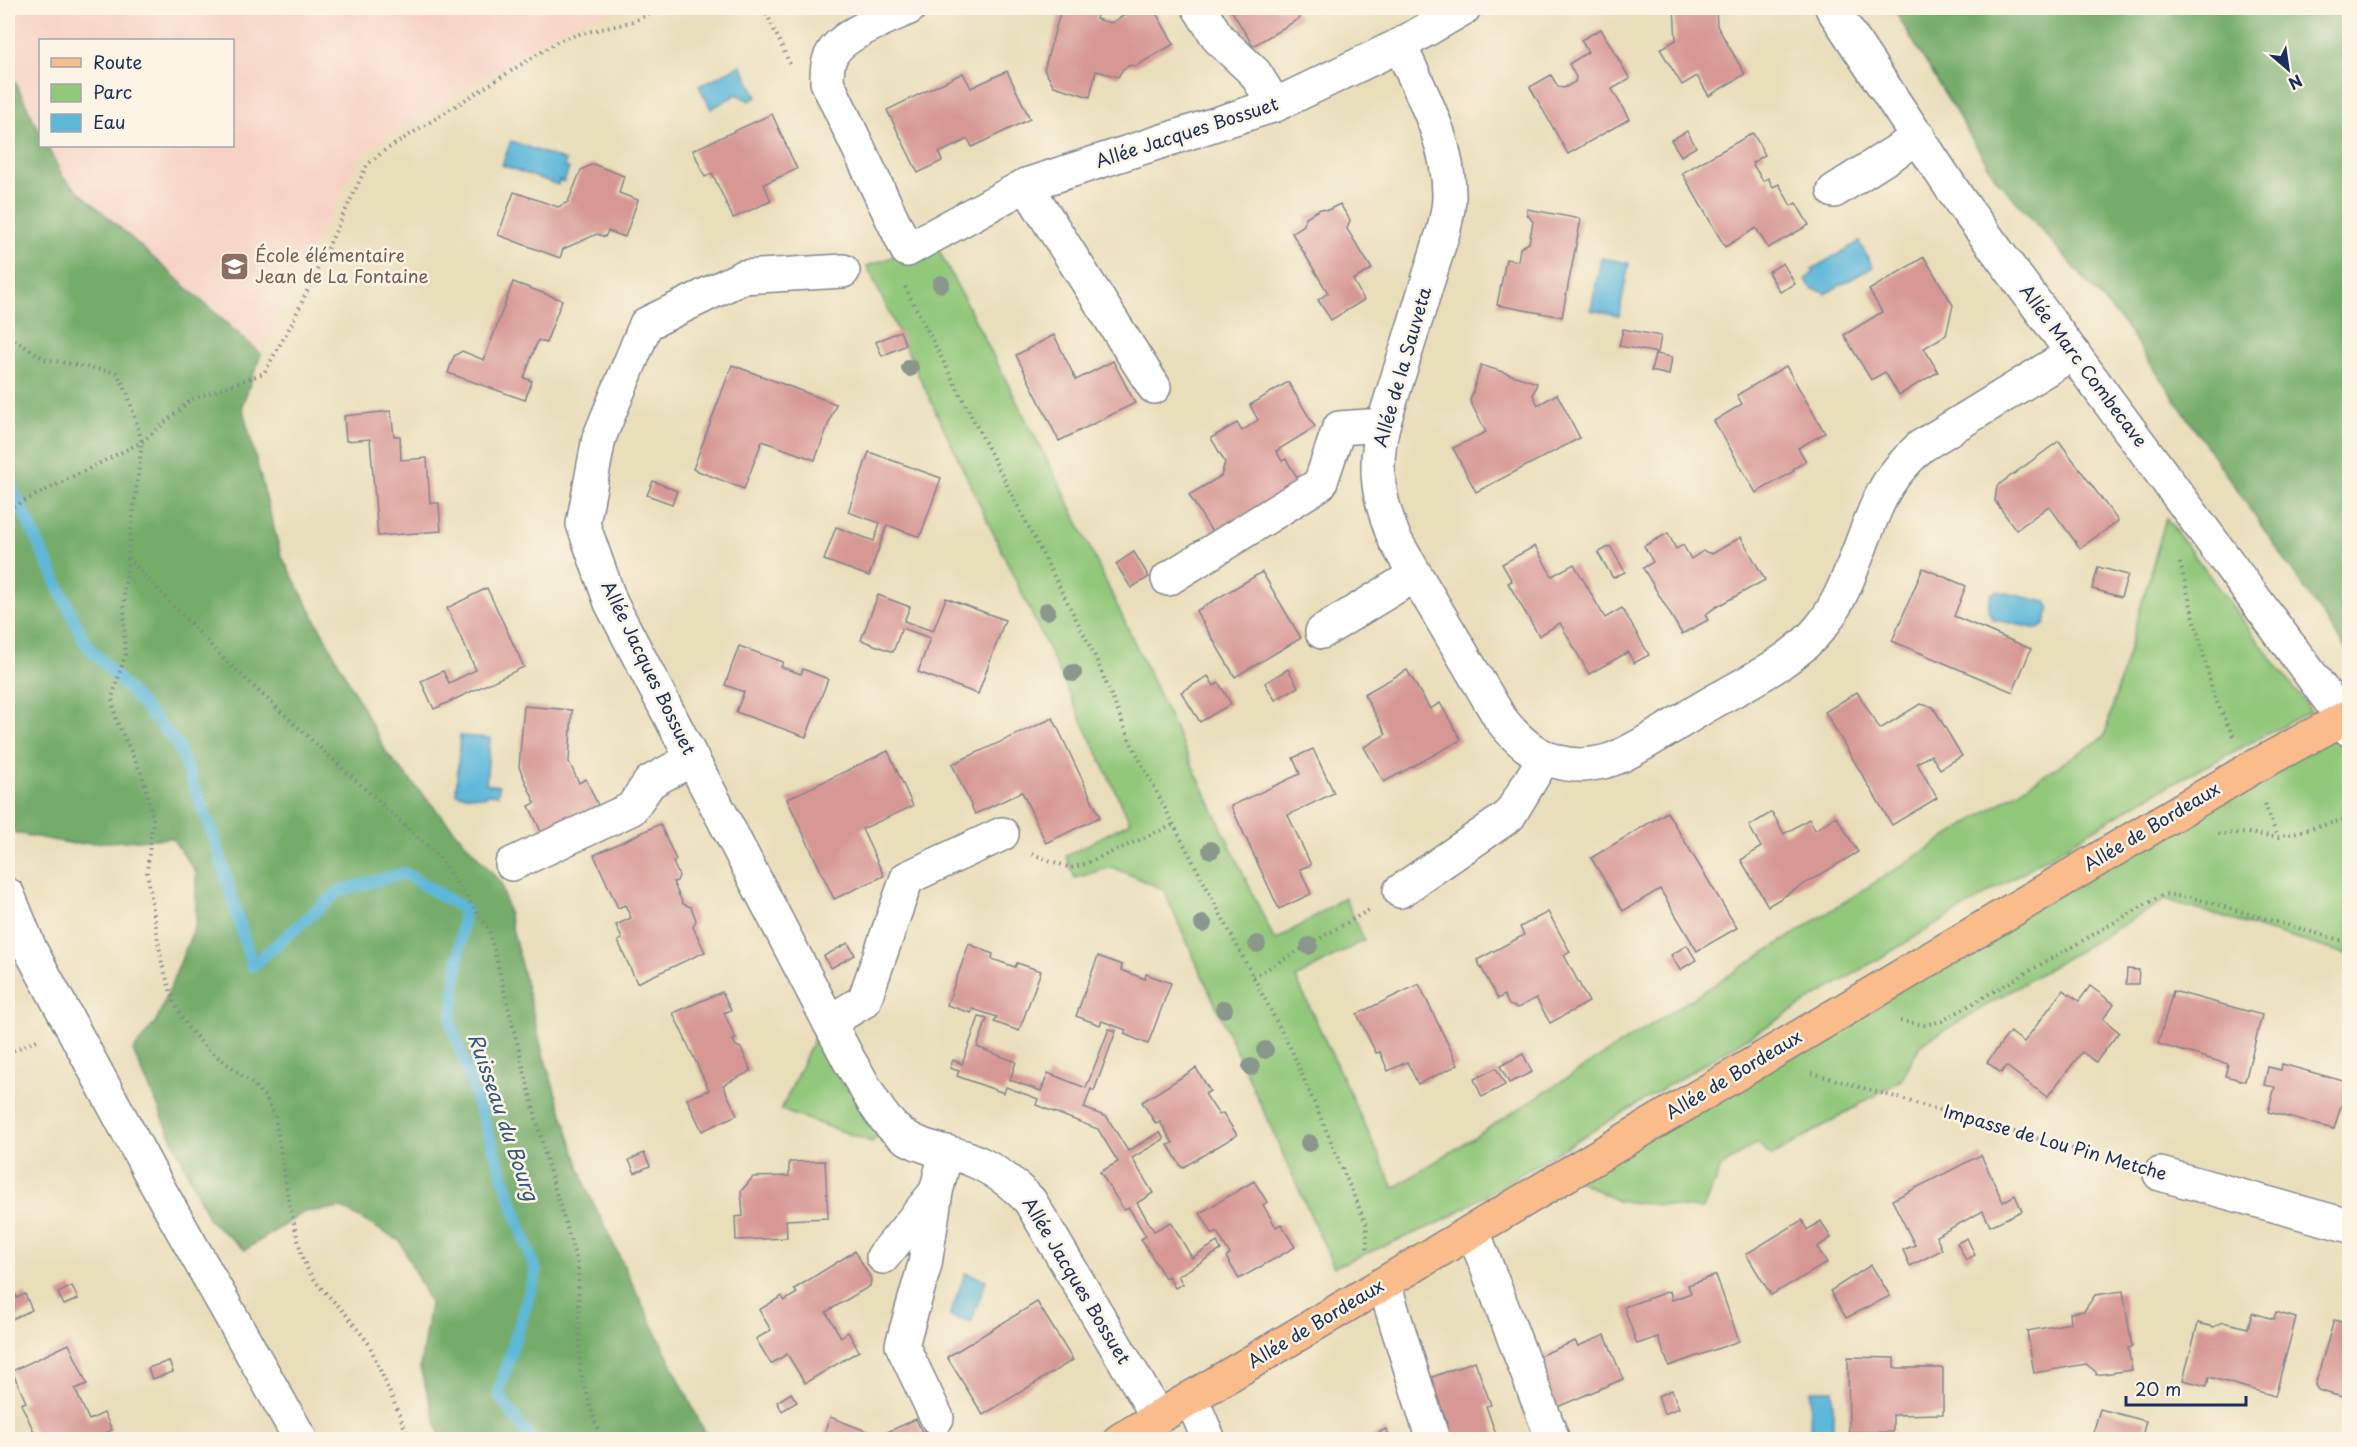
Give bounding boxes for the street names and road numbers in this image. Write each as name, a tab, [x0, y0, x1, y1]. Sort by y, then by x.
street label: Allée Jacques Bossuet	[1092, 89, 1281, 174]
street label: Allée Marc Combecave	[2014, 278, 2154, 452]
street label: Allée de la Sauveta	[1366, 283, 1437, 450]
street label: Allée Jacques Bossuet	[595, 576, 703, 759]
street label: Allée de Bordeaux	[2078, 774, 2224, 877]
street label: Allée de Bordeaux	[1660, 1022, 1806, 1125]
street label: Impasse de Lou Pin Metche	[1941, 1097, 2170, 1186]
street label: Allée Jacques Bossuet	[1017, 1192, 1138, 1369]
street label: Allée de Bordeaux	[1242, 1271, 1388, 1374]

